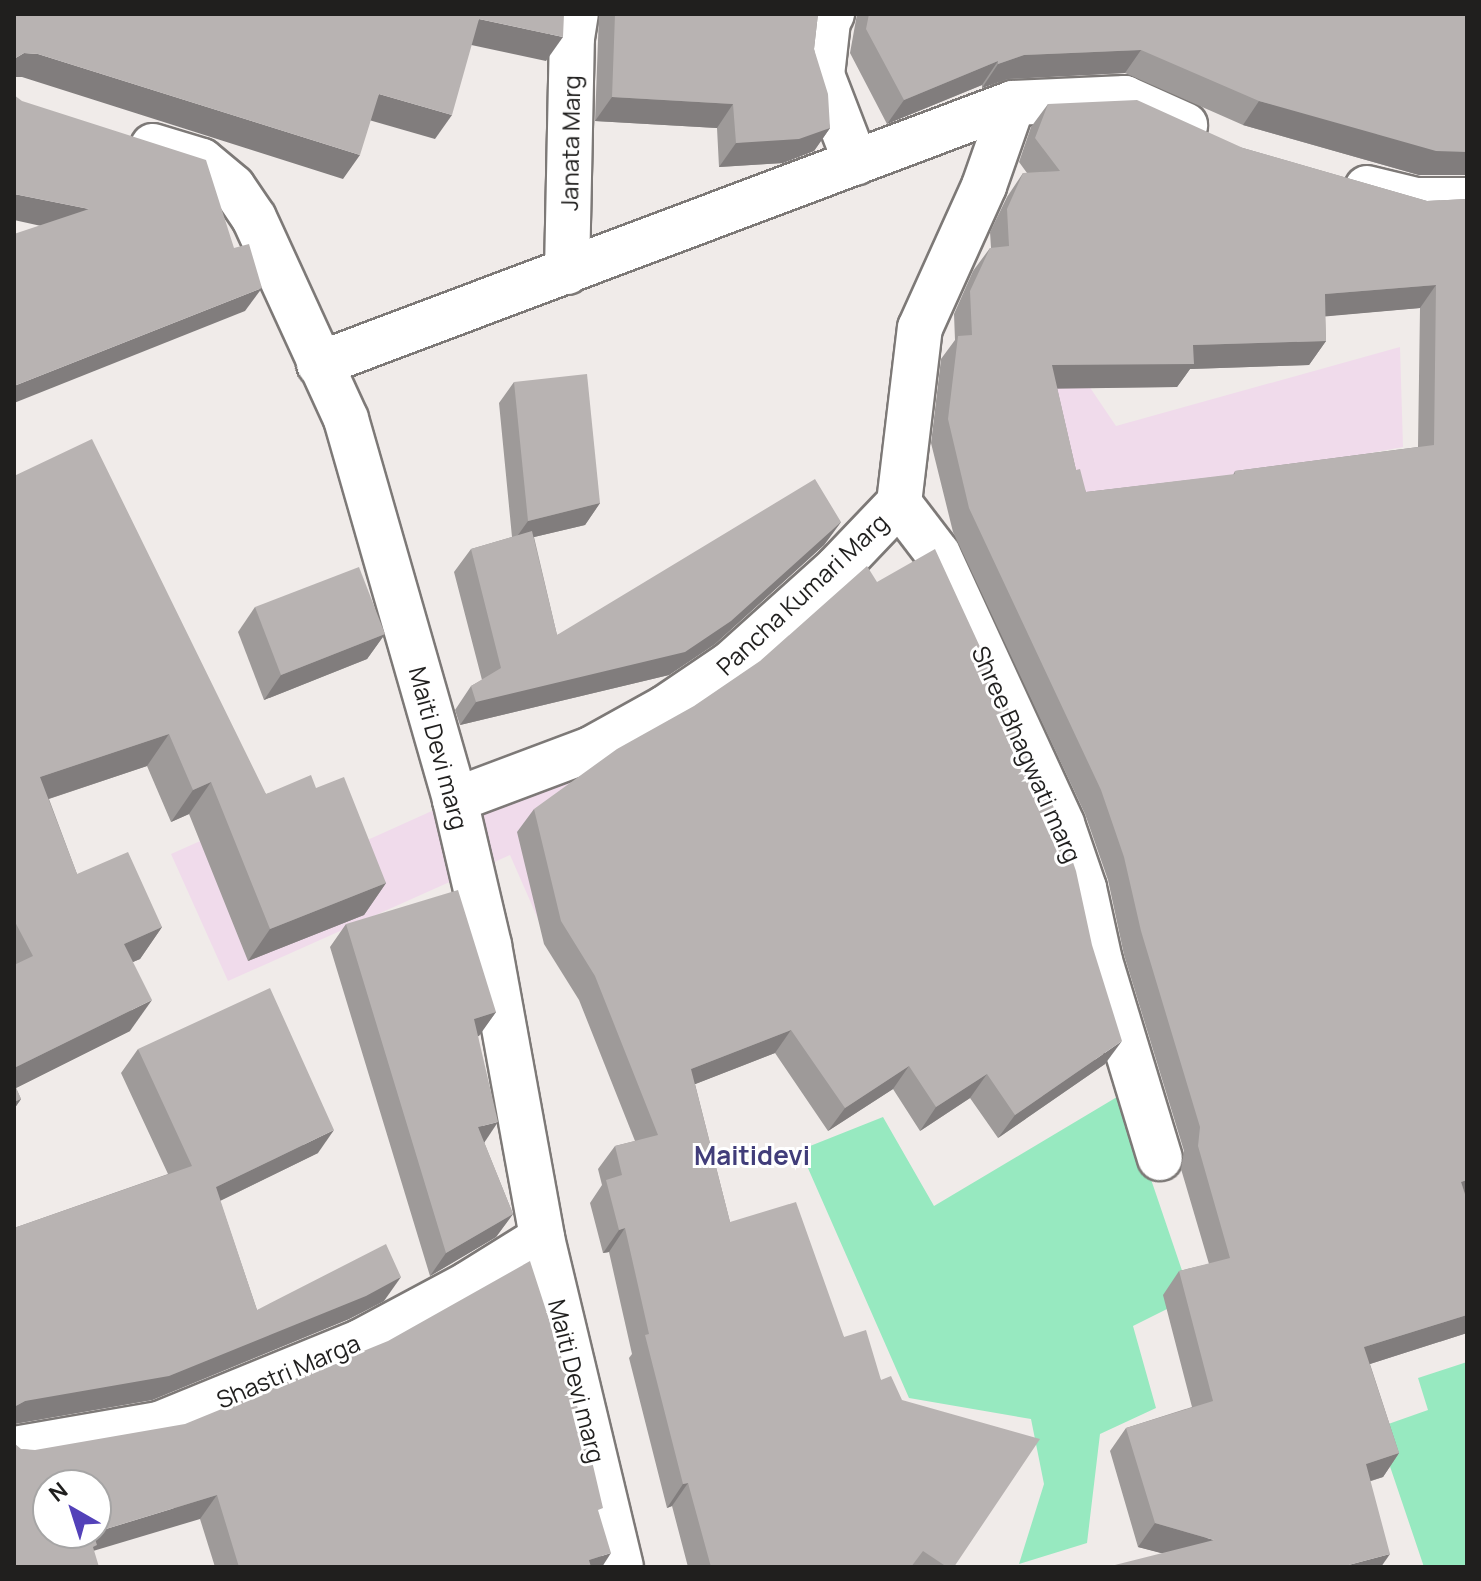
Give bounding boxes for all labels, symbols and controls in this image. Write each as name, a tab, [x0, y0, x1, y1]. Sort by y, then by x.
street label: Janata Marg	[554, 75, 586, 211]
street label: Pancha Kumari Marg	[710, 507, 894, 681]
street label: Shree Bhagwati marg	[966, 641, 1088, 867]
street label: Maiti Devi marg	[403, 663, 475, 833]
district label: Maitidevi	[694, 1140, 810, 1172]
street label: Maiti Devi marg	[543, 1296, 611, 1466]
street label: Shastri Marga	[212, 1328, 364, 1414]
north arrow	[32, 1469, 112, 1549]
text: N	[43, 1475, 74, 1509]

